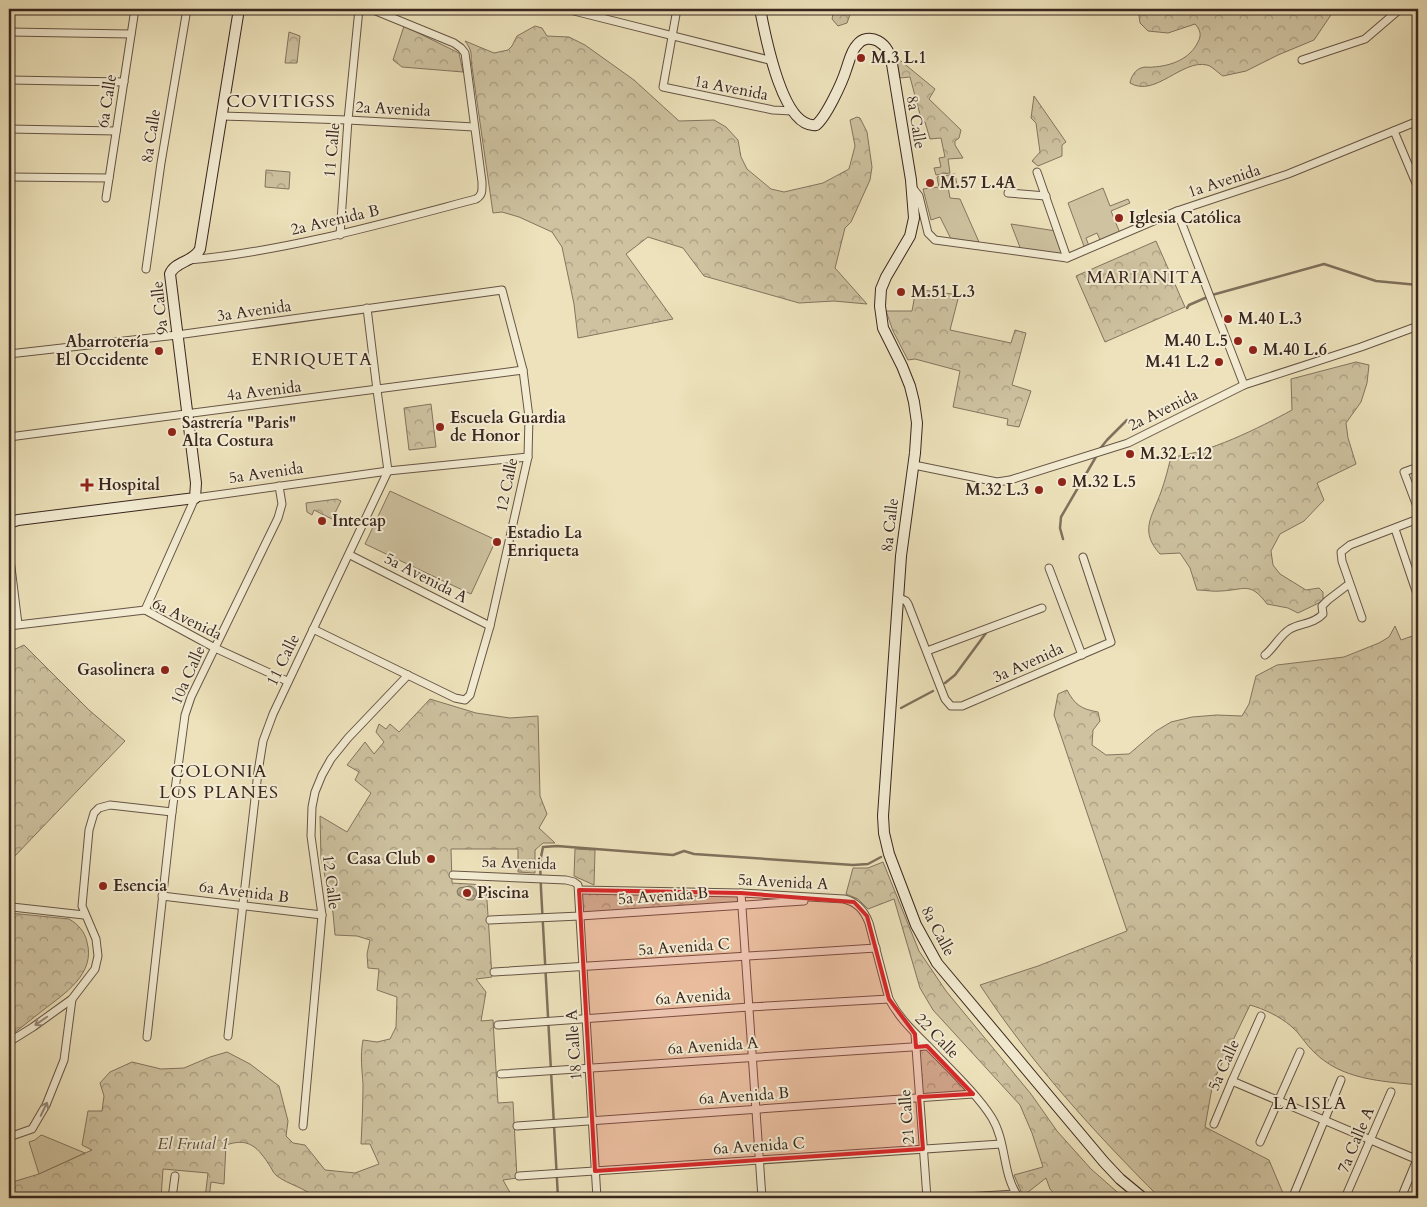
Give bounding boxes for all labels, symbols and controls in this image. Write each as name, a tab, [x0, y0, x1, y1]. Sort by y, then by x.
place label: M.3 L.1	[871, 47, 927, 69]
marker: M.3 L.1	[855, 52, 867, 64]
street label: 1a Avenida	[692, 70, 770, 106]
street label: 6a Calle	[92, 73, 122, 129]
district label: COVITIGSS	[226, 89, 336, 114]
street label: 8a Calle	[901, 94, 931, 150]
street label: 2a Avenida	[355, 96, 431, 122]
street label: 8a Calle	[136, 108, 166, 164]
street label: 11 Calle	[319, 122, 345, 178]
street label: 1a Avenida	[1185, 159, 1263, 203]
place label: M.57 L.4A	[940, 172, 1016, 194]
marker: M.57 L.4A	[924, 177, 936, 189]
street label: 2a Avenida B	[289, 199, 382, 241]
place label: Iglesia Católica	[1129, 207, 1241, 229]
marker: Iglesia Católica	[1113, 212, 1125, 224]
district label: MARIANITA	[1086, 265, 1204, 290]
street label: 9a Calle	[146, 280, 174, 336]
place label: M.51 L.3	[911, 281, 975, 303]
marker: M.51 L.3	[895, 286, 907, 298]
street label: 3a Avenida	[215, 295, 293, 327]
place label: M.40 L.3	[1238, 308, 1302, 330]
marker: M.40 L.3	[1222, 313, 1234, 325]
place label: M.40 L.5	[1164, 330, 1228, 352]
place label: Abarrotería El Occidente	[56, 331, 149, 371]
marker: M.40 L.5	[1232, 335, 1244, 347]
place label: M.40 L.6	[1263, 339, 1327, 361]
marker: M.40 L.6	[1247, 344, 1259, 356]
marker: Abarrotería El Occidente	[153, 345, 165, 357]
district label: ENRIQUETA	[251, 347, 373, 372]
place label: M.41 L.2	[1145, 351, 1209, 373]
marker: M.41 L.2	[1213, 356, 1225, 368]
street label: 4a Avenida	[225, 375, 303, 406]
street label: 2a Avenida	[1124, 384, 1202, 436]
place label: Escuela Guardia de Honor	[450, 407, 566, 447]
place label: Sastrería "Paris" Alta Costura	[182, 412, 296, 452]
marker: Escuela Guardia de Honor	[434, 421, 446, 433]
marker: Sastrería "Paris" Alta Costura	[166, 426, 178, 438]
place label: M.32 L.12	[1140, 443, 1212, 465]
marker: M.32 L.12	[1124, 448, 1136, 460]
street label: 12 Calle	[490, 456, 524, 514]
street label: 5a Avenida	[227, 457, 305, 489]
place label: M.32 L.5	[1072, 471, 1136, 493]
place label: Hospital	[98, 474, 160, 496]
marker: M.32 L.5	[1056, 476, 1068, 488]
marker: Hospital	[80, 478, 94, 492]
place label: M.32 L.3	[965, 479, 1029, 501]
marker: M.32 L.3	[1033, 484, 1045, 496]
street label: 8a Calle	[876, 497, 904, 553]
place label: Intecap	[332, 510, 386, 532]
marker: Intecap	[316, 515, 328, 527]
place label: Estadio La Enriqueta	[507, 522, 582, 562]
marker: Estadio La Enriqueta	[491, 536, 503, 548]
street label: 5a Avenida A	[381, 548, 472, 609]
street label: 6a Avenida	[148, 593, 226, 645]
street label: 11 Calle	[261, 630, 305, 690]
street label: 3a Avenida	[989, 638, 1067, 688]
street label: 10a Calle	[165, 642, 211, 708]
place label: Gasolinera	[77, 659, 155, 681]
marker: Gasolinera	[159, 664, 171, 676]
district label: COLONIA LOS PLANES	[159, 759, 279, 805]
place label: Casa Club	[347, 848, 421, 870]
street label: 5a Avenida	[481, 851, 557, 875]
street label: 12 Calle	[317, 853, 345, 911]
marker: Casa Club	[425, 853, 437, 865]
street label: 5a Avenida A	[737, 869, 830, 895]
place label: Esencia	[113, 875, 167, 897]
street label: 6a Avenida B	[198, 876, 290, 908]
marker: Esencia	[97, 880, 109, 892]
place label: Piscina	[477, 882, 529, 904]
street label: 5a Avenida B	[617, 882, 709, 910]
marker: Piscina	[461, 887, 473, 899]
street label: 8a Calle	[916, 902, 960, 960]
street label: 5a Avenida C	[637, 933, 731, 961]
street label: 6a Avenida	[655, 983, 731, 1011]
street label: 18 Calle A	[561, 1008, 587, 1081]
street label: 22 Calle	[910, 1008, 964, 1064]
one-way arrow	[34, 1016, 48, 1026]
street label: 6a Avenida A	[667, 1032, 760, 1060]
street label: 5a Calle	[1203, 1036, 1245, 1094]
street label: 6a Avenida B	[698, 1082, 790, 1110]
street label: 21 Calle	[894, 1089, 920, 1145]
district label: LA ISLA	[1273, 1091, 1347, 1116]
one-way arrow	[40, 1102, 50, 1117]
street label: 7a Calle A	[1332, 1103, 1380, 1176]
street label: 6a Avenida C	[712, 1132, 806, 1160]
park label: El Frutal 1	[157, 1133, 229, 1155]

